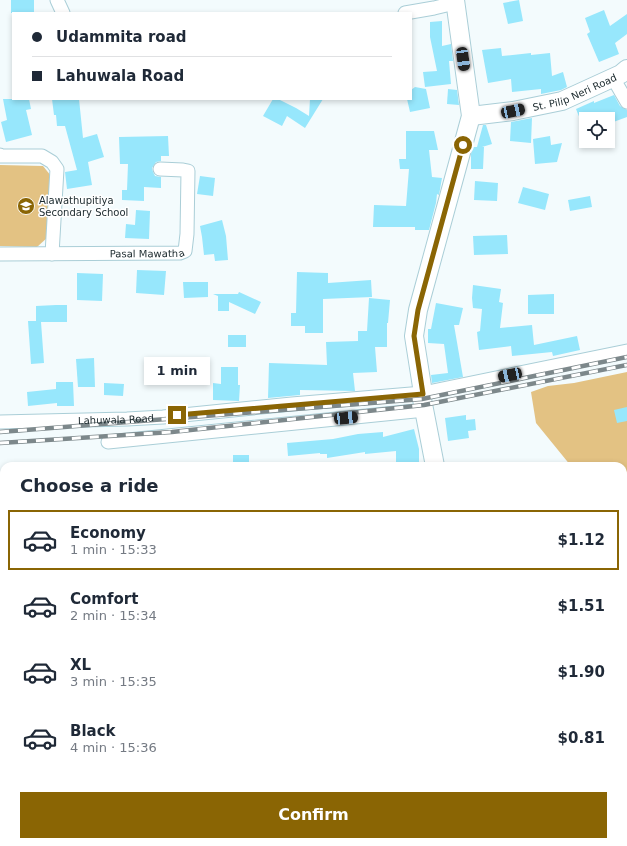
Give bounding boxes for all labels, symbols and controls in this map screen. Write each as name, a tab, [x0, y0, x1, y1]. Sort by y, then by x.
text: Udammita road	[56, 28, 187, 46]
car	[455, 46, 471, 72]
text: Lahuwala Road	[56, 67, 184, 85]
street label: St. Pilip Neri Road	[532, 72, 618, 113]
car	[500, 103, 526, 119]
map controls	[579, 112, 615, 148]
button: locate	[579, 112, 615, 148]
route start	[454, 136, 472, 154]
place label: Alawathupitiya Secondary School	[39, 195, 128, 218]
school or university icon: Alawathupitiya Secondary School	[16, 196, 36, 216]
street label: Pasal Mawatha	[110, 247, 186, 259]
callout: 1 min	[144, 357, 210, 385]
text: 1 min	[157, 363, 197, 378]
car	[497, 367, 523, 383]
route end	[168, 406, 186, 424]
car	[333, 411, 359, 425]
street label: Lahuwala Road	[78, 413, 154, 426]
text: Choose a ride	[20, 475, 159, 496]
icon: car	[22, 522, 58, 558]
text: Economy	[70, 524, 146, 542]
text: $1.12	[558, 531, 605, 549]
text: 1 min · 15:33	[70, 542, 157, 557]
icon: car	[22, 588, 58, 624]
text: Comfort	[70, 590, 138, 608]
text: $1.51	[558, 597, 605, 615]
text: 2 min · 15:34	[70, 608, 157, 623]
icon: car	[22, 654, 58, 690]
text: XL	[70, 656, 91, 674]
text: $1.90	[558, 663, 605, 681]
text: 3 min · 15:35	[70, 674, 157, 689]
icon: car	[22, 720, 58, 756]
text: Black	[70, 722, 116, 740]
text: $0.81	[558, 729, 605, 747]
text: 4 min · 15:36	[70, 740, 157, 755]
button: Confirm	[20, 792, 607, 838]

